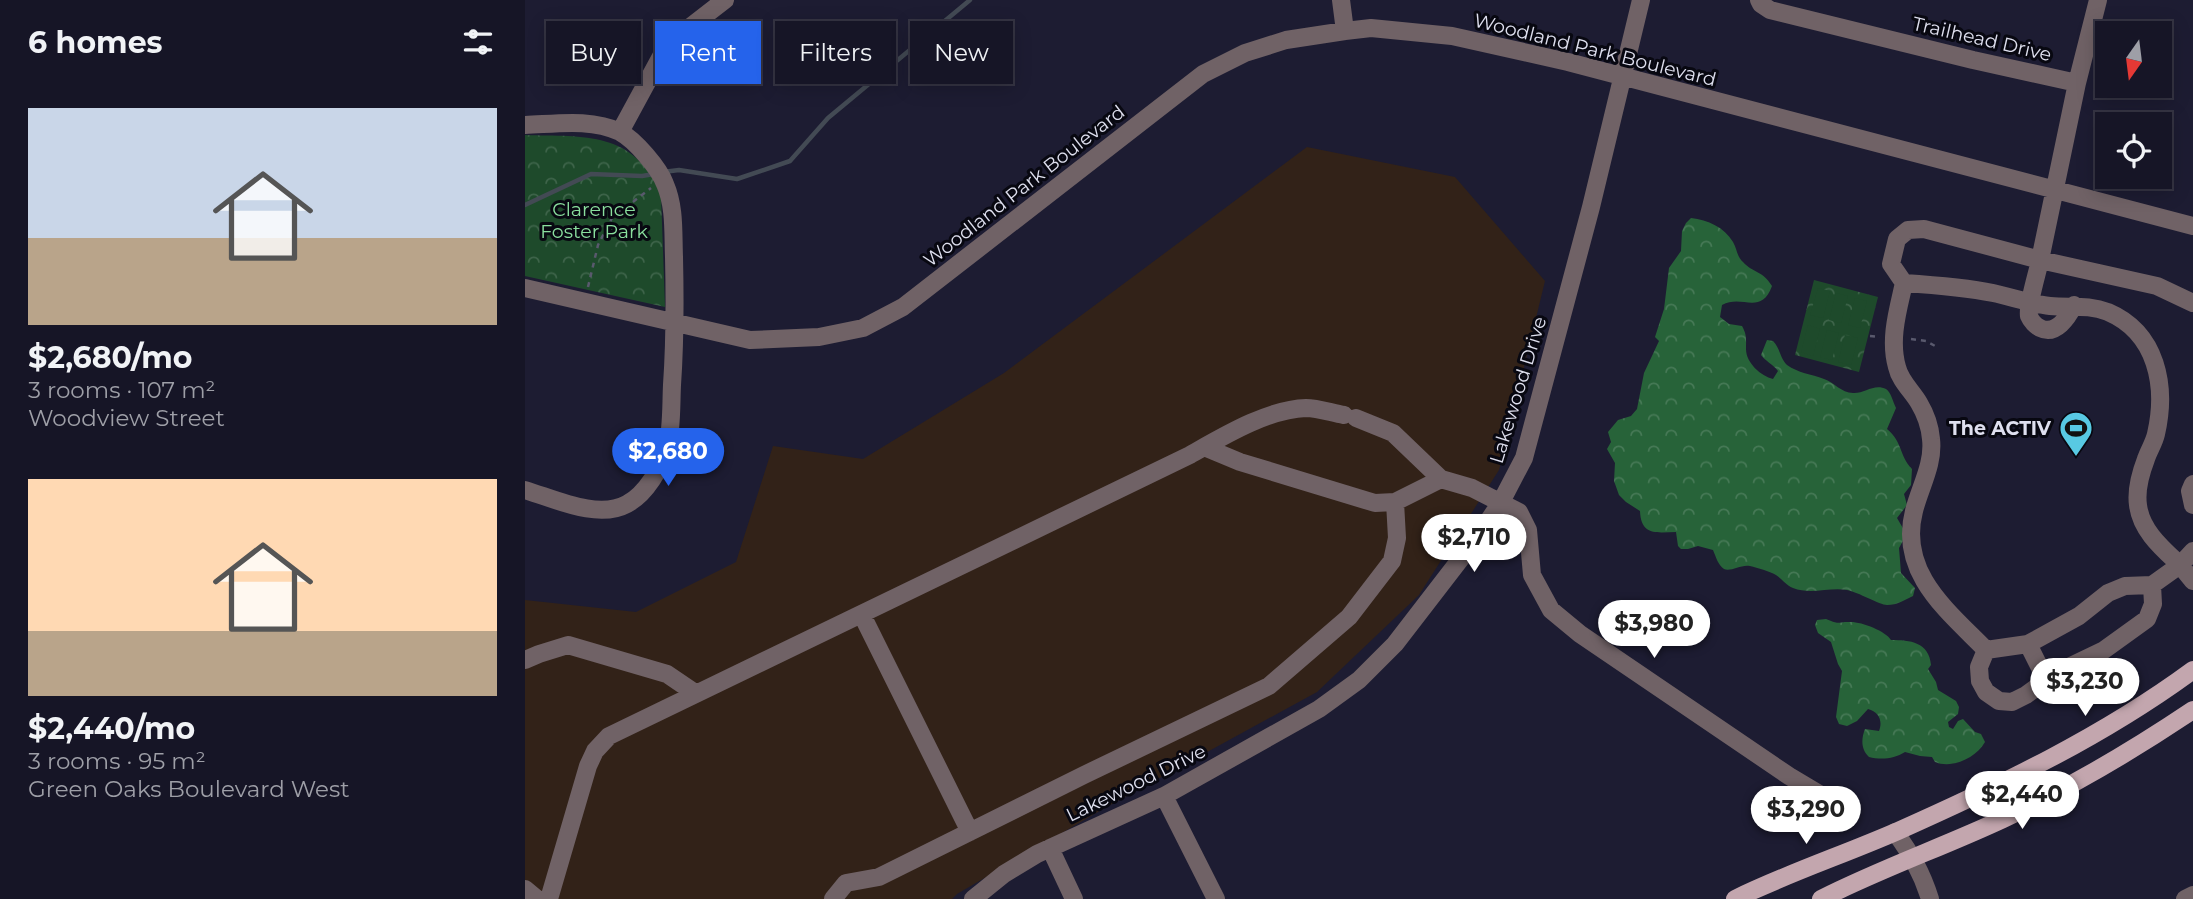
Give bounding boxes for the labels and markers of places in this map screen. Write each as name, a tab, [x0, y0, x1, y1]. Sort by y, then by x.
sports icon: The ACTIV	[2057, 409, 2095, 458]
place label: The ACTIV	[1949, 417, 2052, 440]
pin: $2,680	[611, 428, 725, 488]
pin: $2,710	[1417, 514, 1531, 574]
pin: $3,980	[1597, 600, 1711, 660]
pin: $3,230	[2028, 658, 2142, 718]
pin: $2,440	[1965, 772, 2079, 831]
pin: $3,290	[1749, 786, 1863, 846]

